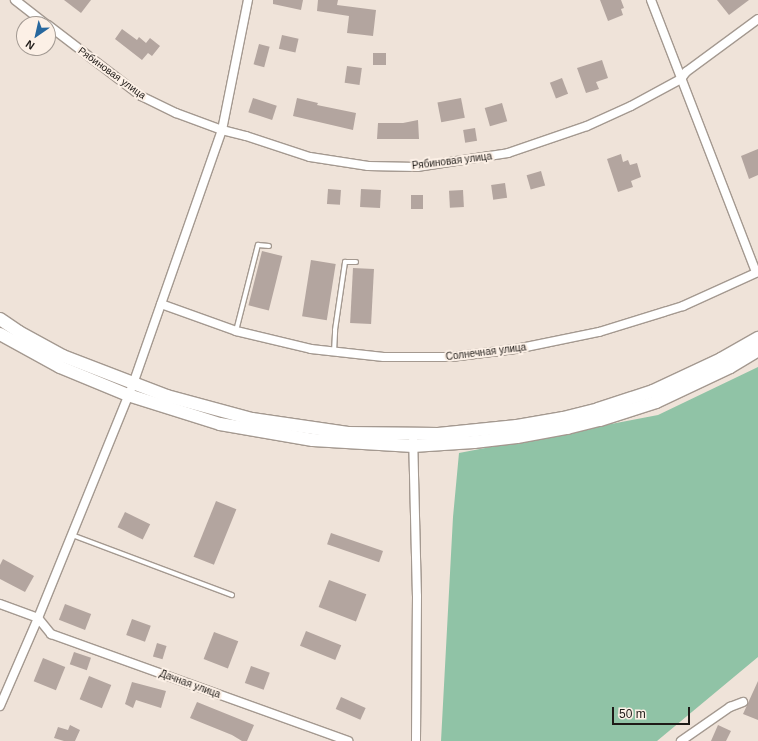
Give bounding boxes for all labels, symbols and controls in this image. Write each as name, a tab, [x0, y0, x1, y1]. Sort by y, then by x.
north arrow	[16, 16, 56, 56]
text: N	[23, 38, 37, 52]
street label: Рябиновая улица	[76, 44, 148, 102]
street label: Рябиновая улица	[411, 150, 493, 172]
street label: Солнечная улица	[445, 341, 527, 363]
street label: Дачная улица	[158, 667, 222, 701]
scale bar	[614, 699, 692, 725]
text: 50 m	[619, 707, 646, 721]

